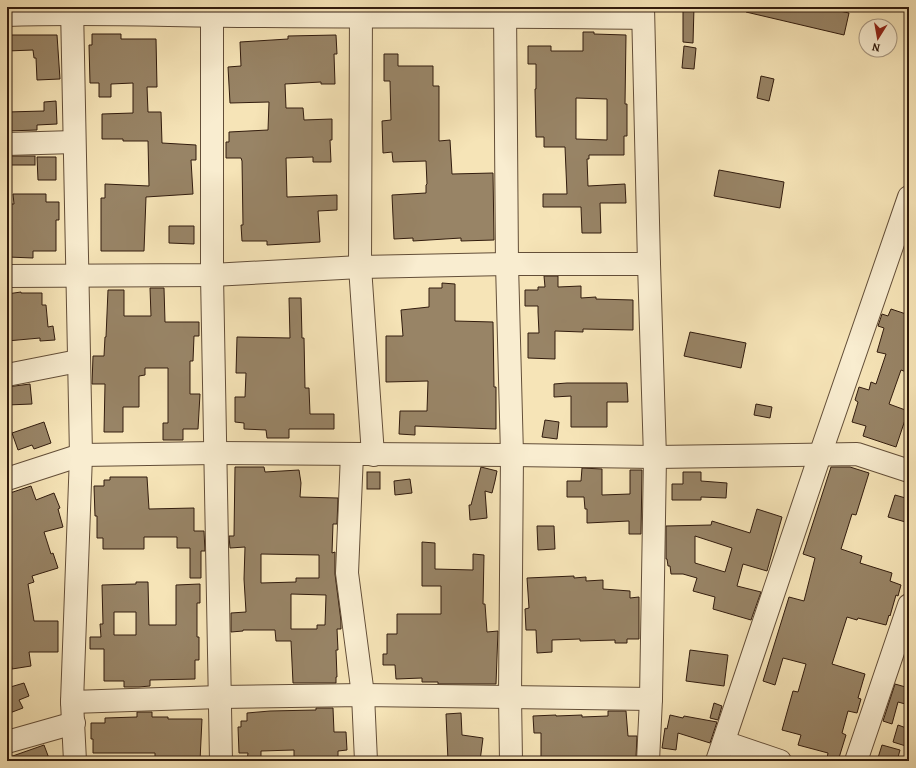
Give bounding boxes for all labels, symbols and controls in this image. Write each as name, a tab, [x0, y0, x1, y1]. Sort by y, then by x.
north arrow	[858, 18, 898, 58]
text: N	[871, 39, 882, 55]

